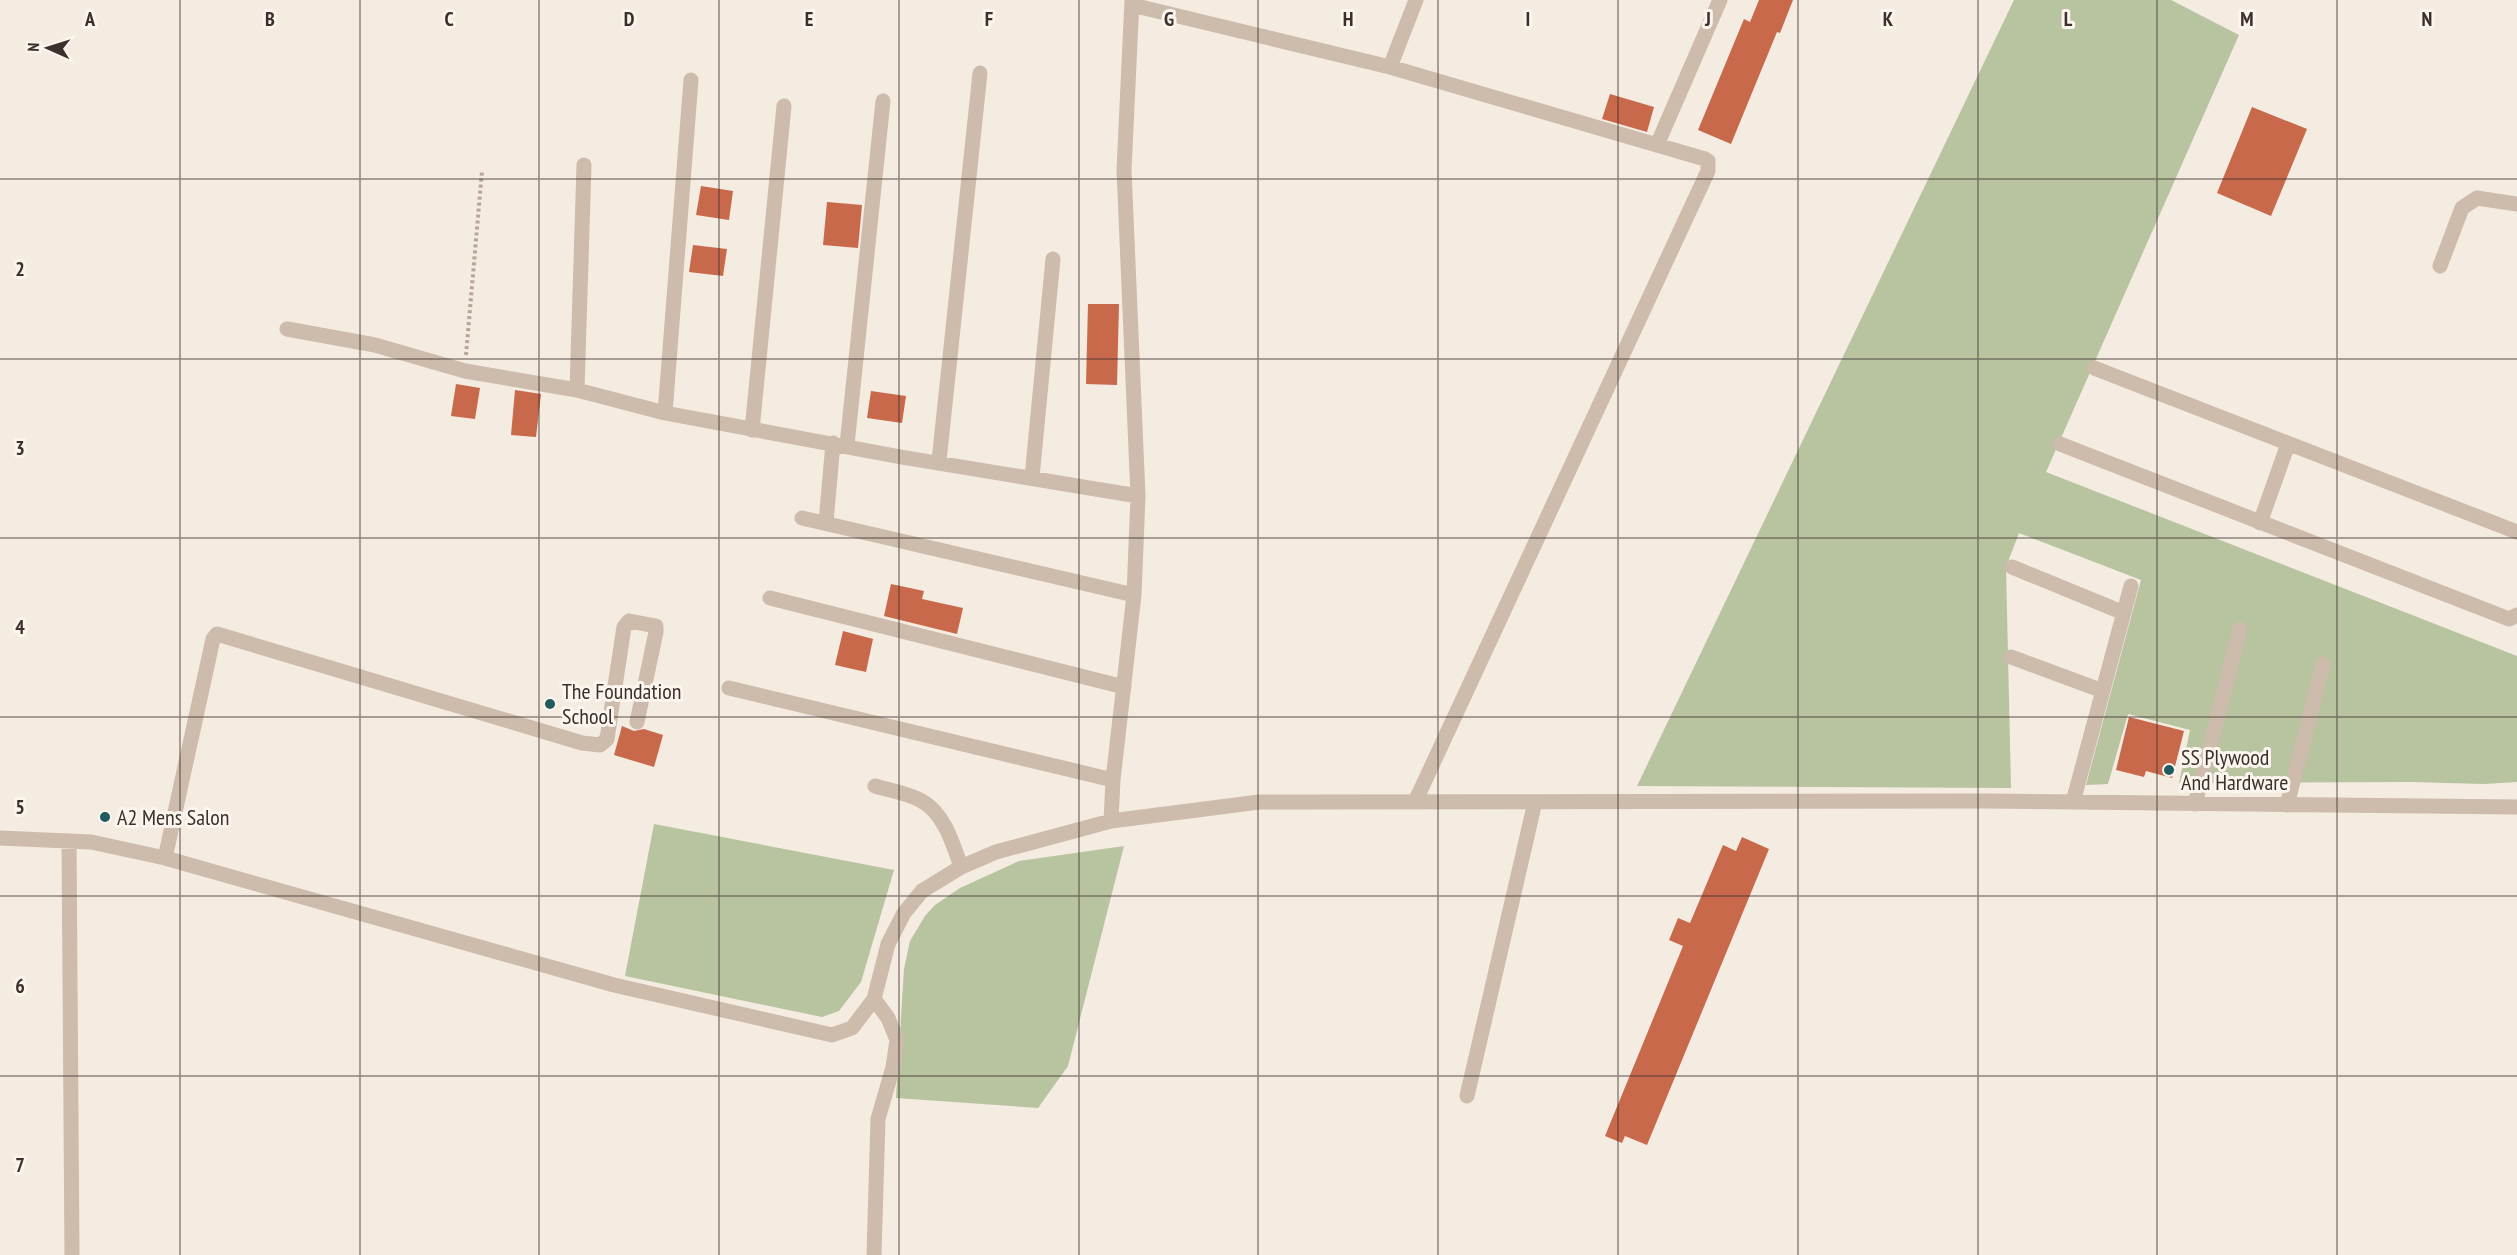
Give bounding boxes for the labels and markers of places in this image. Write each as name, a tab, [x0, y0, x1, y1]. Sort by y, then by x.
place label: The Foundation School	[562, 677, 681, 730]
marker: The Foundation School	[543, 697, 557, 711]
place label: SS Plywood And Hardware	[2181, 743, 2288, 796]
marker: SS Plywood And Hardware	[2162, 763, 2176, 777]
place label: A2 Mens Salon	[117, 803, 229, 831]
marker: A2 Mens Salon	[98, 810, 112, 824]

